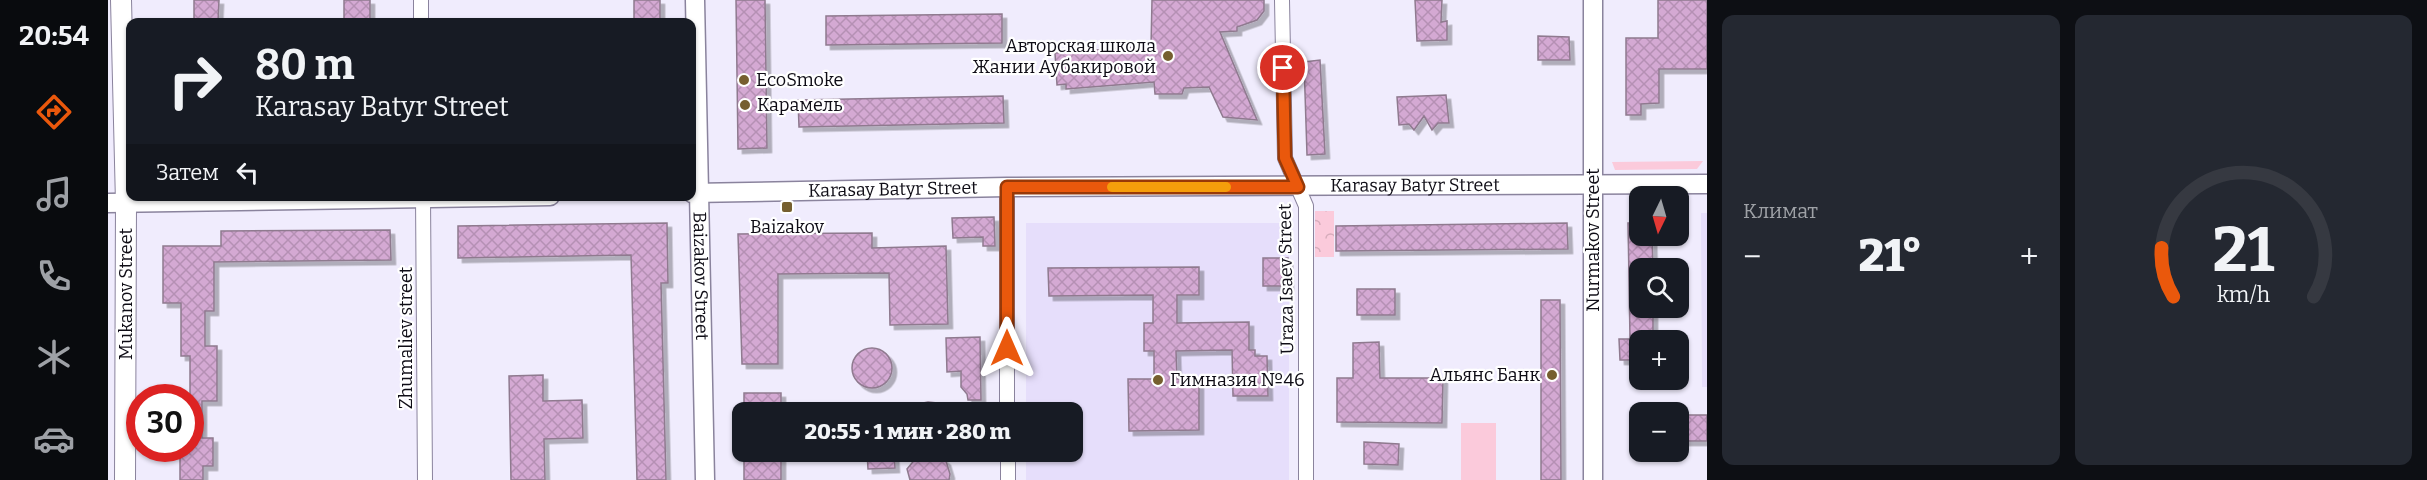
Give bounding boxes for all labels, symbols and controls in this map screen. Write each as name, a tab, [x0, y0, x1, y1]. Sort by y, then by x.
text: 20:54	[19, 20, 89, 52]
place label: Авторская школа Жании Аубакировой	[972, 35, 1156, 78]
text: 80 m	[255, 40, 355, 90]
icon: right	[156, 42, 234, 120]
pin	[1257, 42, 1308, 93]
marker: Авторская школа Жании Аубакировой	[1161, 49, 1175, 63]
icon: arrive	[1266, 51, 1299, 84]
place label: EcoSmoke	[756, 69, 843, 91]
marker: EcoSmoke	[737, 73, 751, 87]
icon: directions	[33, 91, 75, 133]
text: Karasay Batyr Street	[255, 91, 509, 123]
place label: Карамель	[757, 94, 842, 116]
marker: Карамель	[738, 98, 752, 112]
icon: left	[231, 156, 264, 189]
text: Затем	[156, 159, 219, 186]
street label: Nurmakov Street	[1582, 168, 1604, 312]
icon: music	[33, 173, 75, 215]
street label: Karasay Batyr Street	[1330, 174, 1500, 197]
street label: Karasay Batyr Street	[808, 177, 978, 202]
north arrow	[1629, 186, 1689, 246]
map controls	[1629, 186, 1689, 462]
text: Климат	[1743, 199, 1818, 223]
marker: Baizakov	[780, 200, 794, 214]
street label: Uraza Isaev Street	[1274, 203, 1298, 355]
street label: Baizakov Street	[688, 211, 713, 341]
text: 21	[2212, 213, 2274, 288]
place label: Baizakov	[750, 216, 824, 238]
street label: Mukanov Street	[115, 228, 137, 360]
text: 21°	[1859, 229, 1922, 283]
text: −	[1743, 237, 1761, 277]
text: +	[2020, 237, 2038, 277]
icon: phone	[33, 255, 75, 297]
button: search	[1629, 258, 1689, 318]
street label: Zhumaliev street	[395, 266, 417, 409]
text: km/h	[2217, 282, 2270, 308]
position arrow	[975, 316, 1039, 380]
button: +	[1629, 330, 1689, 390]
icon: climate	[33, 336, 75, 378]
place label: Альянс Банк	[1430, 364, 1540, 386]
marker: Альянс Банк	[1545, 368, 1559, 382]
place label: Гимназия №46	[1170, 369, 1304, 391]
marker: Гимназия №46	[1151, 373, 1165, 387]
speed limit sign: 30	[126, 384, 204, 462]
button: −	[1629, 402, 1689, 462]
icon: car	[33, 418, 75, 460]
text: 20:55 · 1 мин · 280 m	[804, 418, 1011, 445]

